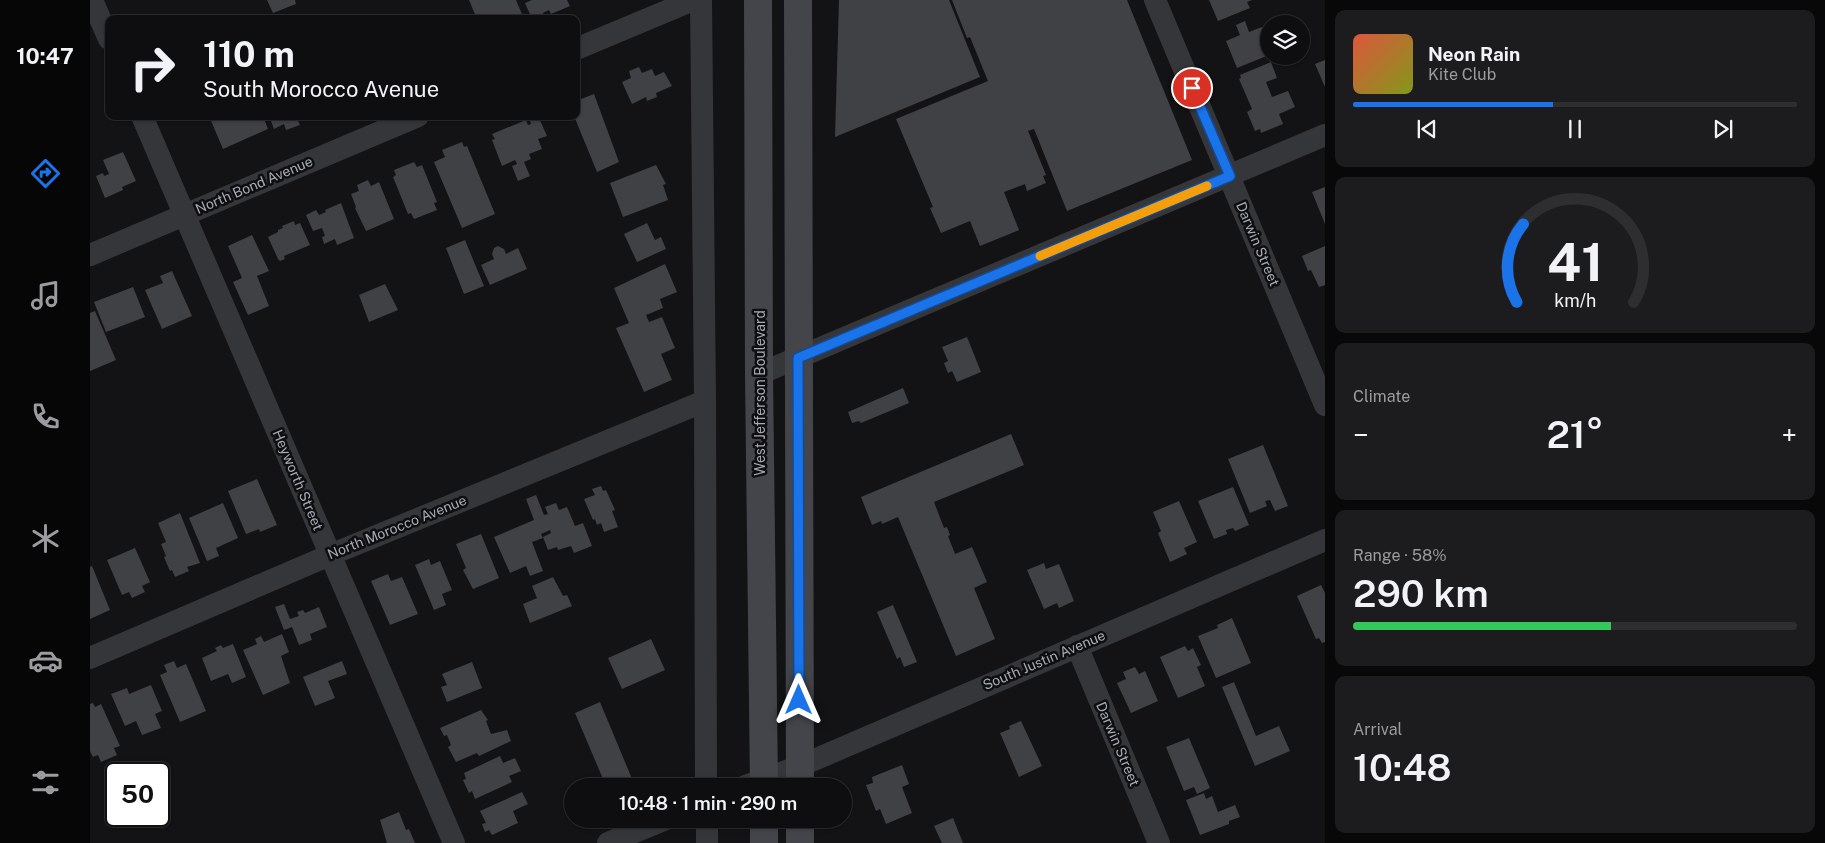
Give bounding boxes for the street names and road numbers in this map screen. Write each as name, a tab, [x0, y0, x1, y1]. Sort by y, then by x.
street label: North Bond Avenue	[193, 153, 315, 217]
street label: Darwin Street	[1233, 199, 1283, 289]
street label: West Jefferson Boulevard	[752, 310, 768, 476]
street label: Heyworth Street	[270, 427, 326, 533]
street label: North Morocco Avenue	[325, 492, 469, 562]
street label: South Justin Avenue	[980, 627, 1108, 693]
street label: Darwin Street	[1093, 699, 1143, 789]

